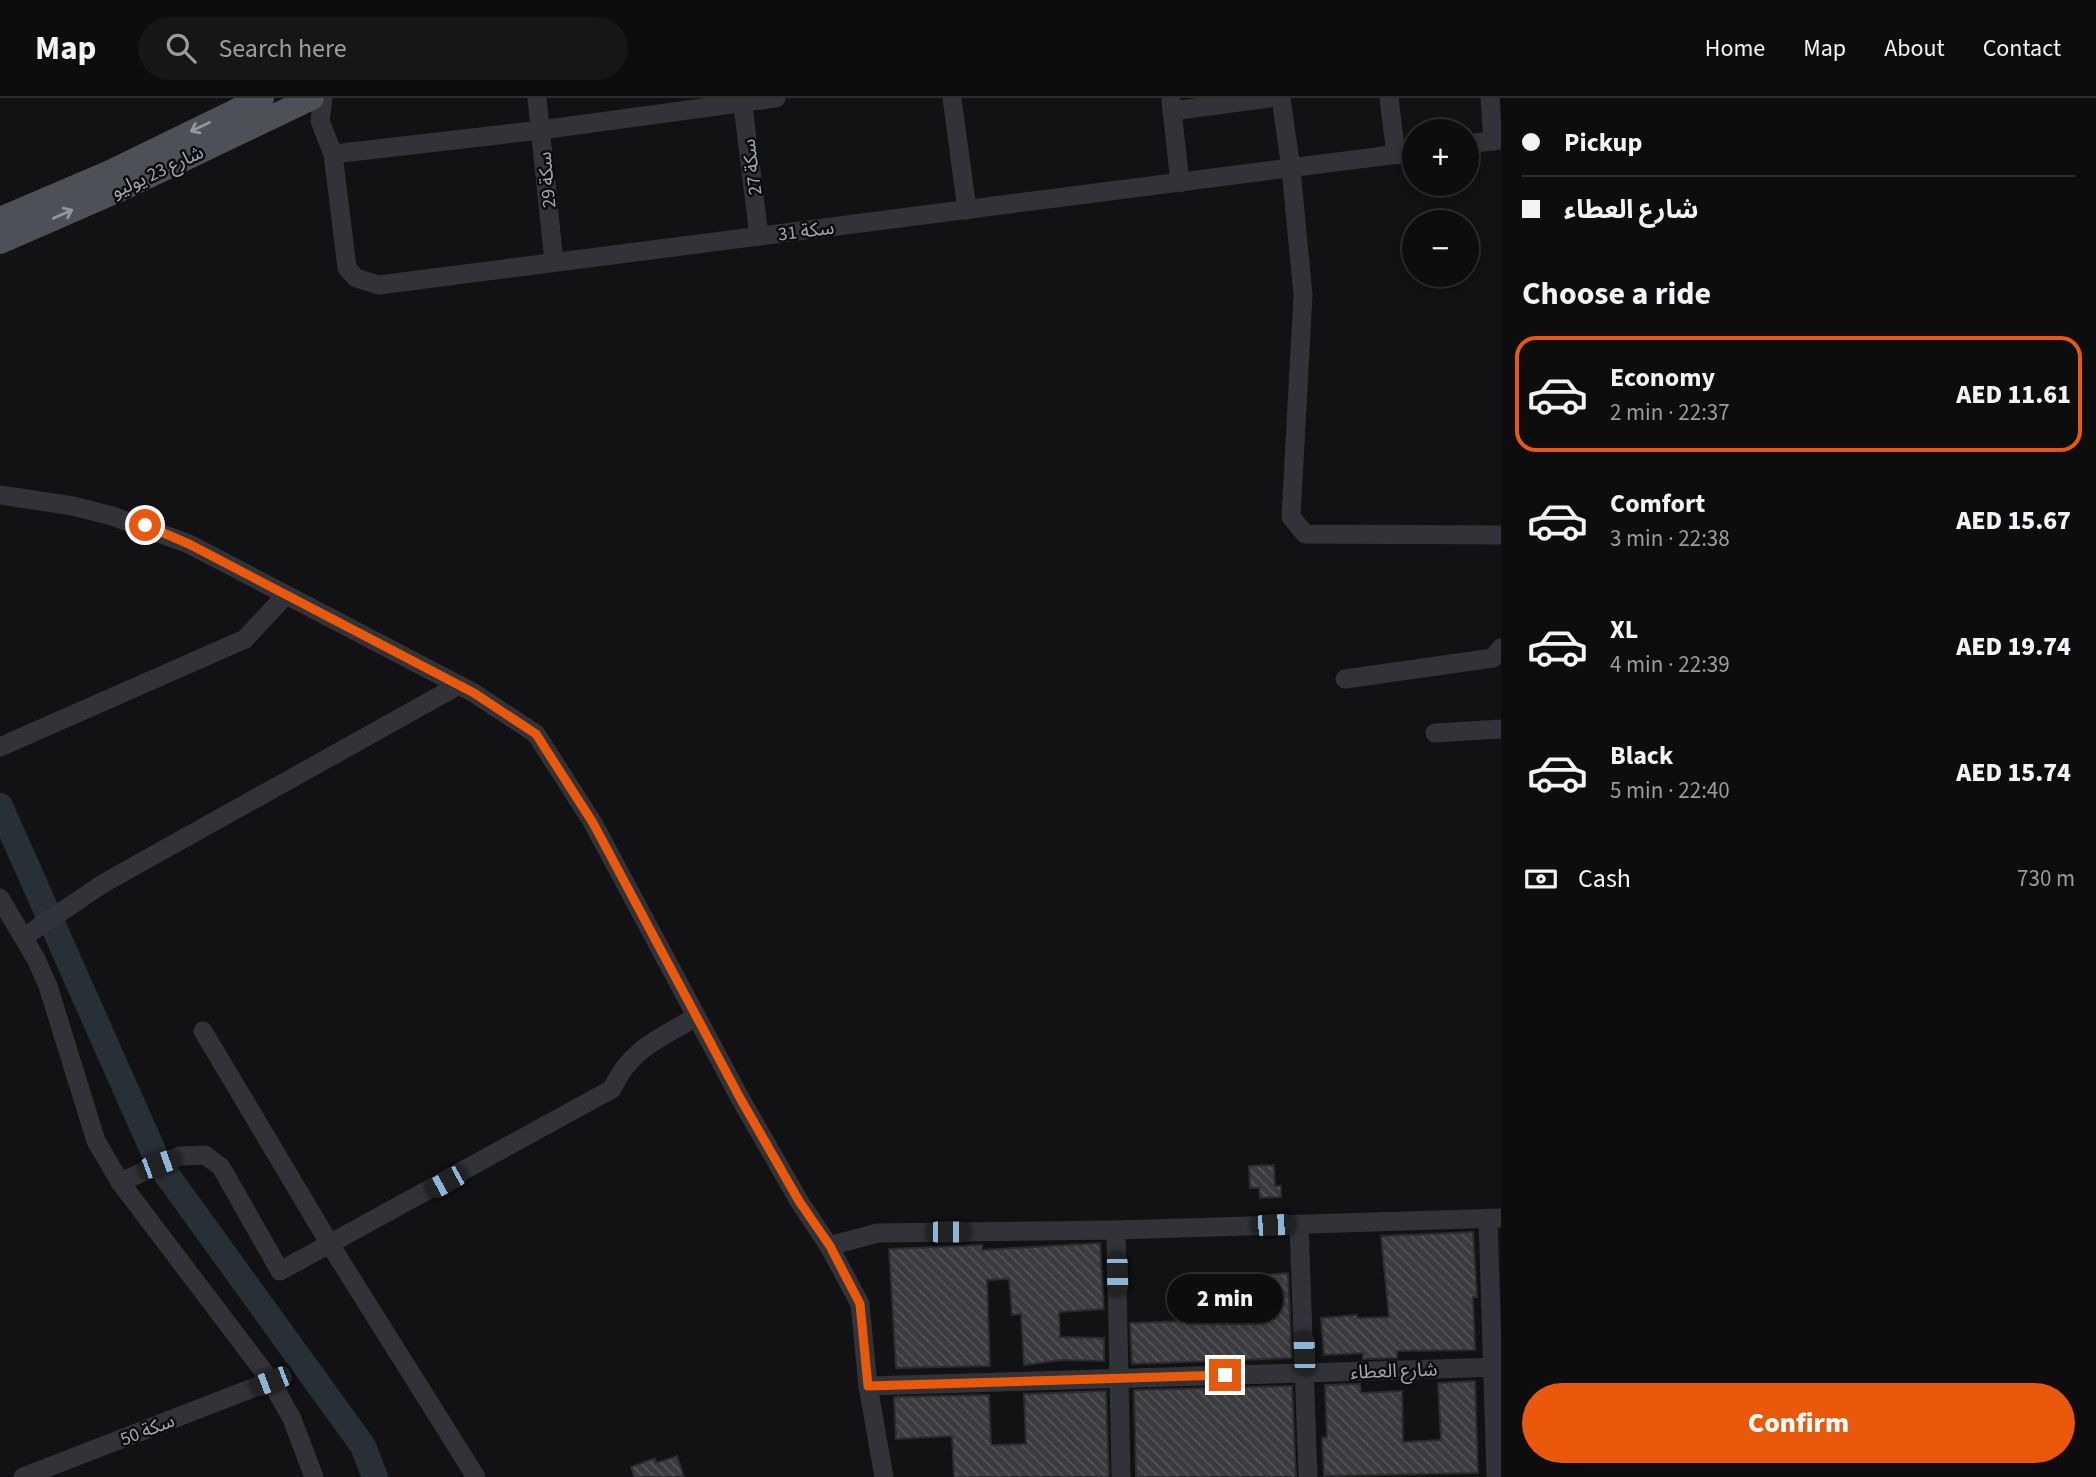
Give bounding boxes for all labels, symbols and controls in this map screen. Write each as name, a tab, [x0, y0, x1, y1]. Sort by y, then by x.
search box	[138, 17, 628, 80]
text: Map	[35, 25, 96, 72]
icon: search	[162, 29, 200, 67]
text: Search here	[218, 30, 347, 67]
text: Home	[1705, 31, 1765, 66]
text: Map	[1803, 31, 1846, 66]
text: About	[1884, 31, 1945, 66]
text: Contact	[1983, 31, 2061, 66]
map controls	[1402, 119, 1479, 287]
button: +	[1402, 119, 1479, 196]
one-way arrow	[190, 120, 211, 134]
text: Pickup	[1564, 124, 1642, 161]
street label: سكة 27	[736, 137, 769, 196]
street label: شارع 23 يوليو	[107, 139, 208, 206]
street label: سكة 29	[532, 151, 563, 209]
text: شارع العطاء	[1564, 191, 1698, 228]
one-way arrow	[51, 207, 73, 220]
button: −	[1402, 210, 1479, 287]
street label: سكة 31	[777, 215, 836, 248]
text: Choose a ride	[1522, 271, 1711, 317]
text: Economy	[1610, 359, 1715, 396]
icon: car	[1526, 363, 1589, 426]
text: AED 11.61	[1956, 376, 2071, 413]
text: 2 min · 22:37	[1610, 396, 1730, 429]
text: Comfort	[1610, 485, 1705, 522]
icon: car	[1526, 489, 1589, 552]
text: AED 15.67	[1956, 502, 2071, 539]
route start	[129, 509, 161, 541]
text: 3 min · 22:38	[1610, 522, 1730, 555]
text: XL	[1610, 611, 1638, 648]
icon: car	[1526, 615, 1589, 678]
text: AED 19.74	[1956, 628, 2071, 665]
text: 4 min · 22:39	[1610, 648, 1730, 681]
text: Black	[1610, 737, 1673, 774]
icon: car	[1526, 741, 1589, 804]
text: AED 15.74	[1956, 754, 2071, 791]
text: 5 min · 22:40	[1610, 774, 1730, 807]
icon: cash	[1522, 860, 1560, 898]
text: Cash	[1578, 860, 1631, 897]
text: 730 m	[2017, 862, 2075, 895]
car	[136, 1147, 183, 1181]
car	[423, 1163, 470, 1201]
car	[1252, 1214, 1295, 1236]
car	[928, 1222, 970, 1243]
car	[1107, 1253, 1128, 1295]
callout: 2 min	[1167, 1274, 1283, 1322]
text: 2 min	[1197, 1282, 1253, 1315]
car	[1293, 1332, 1316, 1374]
street label: شارع العطاء	[1350, 1356, 1438, 1387]
route end	[1209, 1359, 1241, 1391]
car	[248, 1364, 295, 1398]
button: Confirm	[1522, 1383, 2075, 1463]
street label: سكة 50	[116, 1408, 179, 1453]

